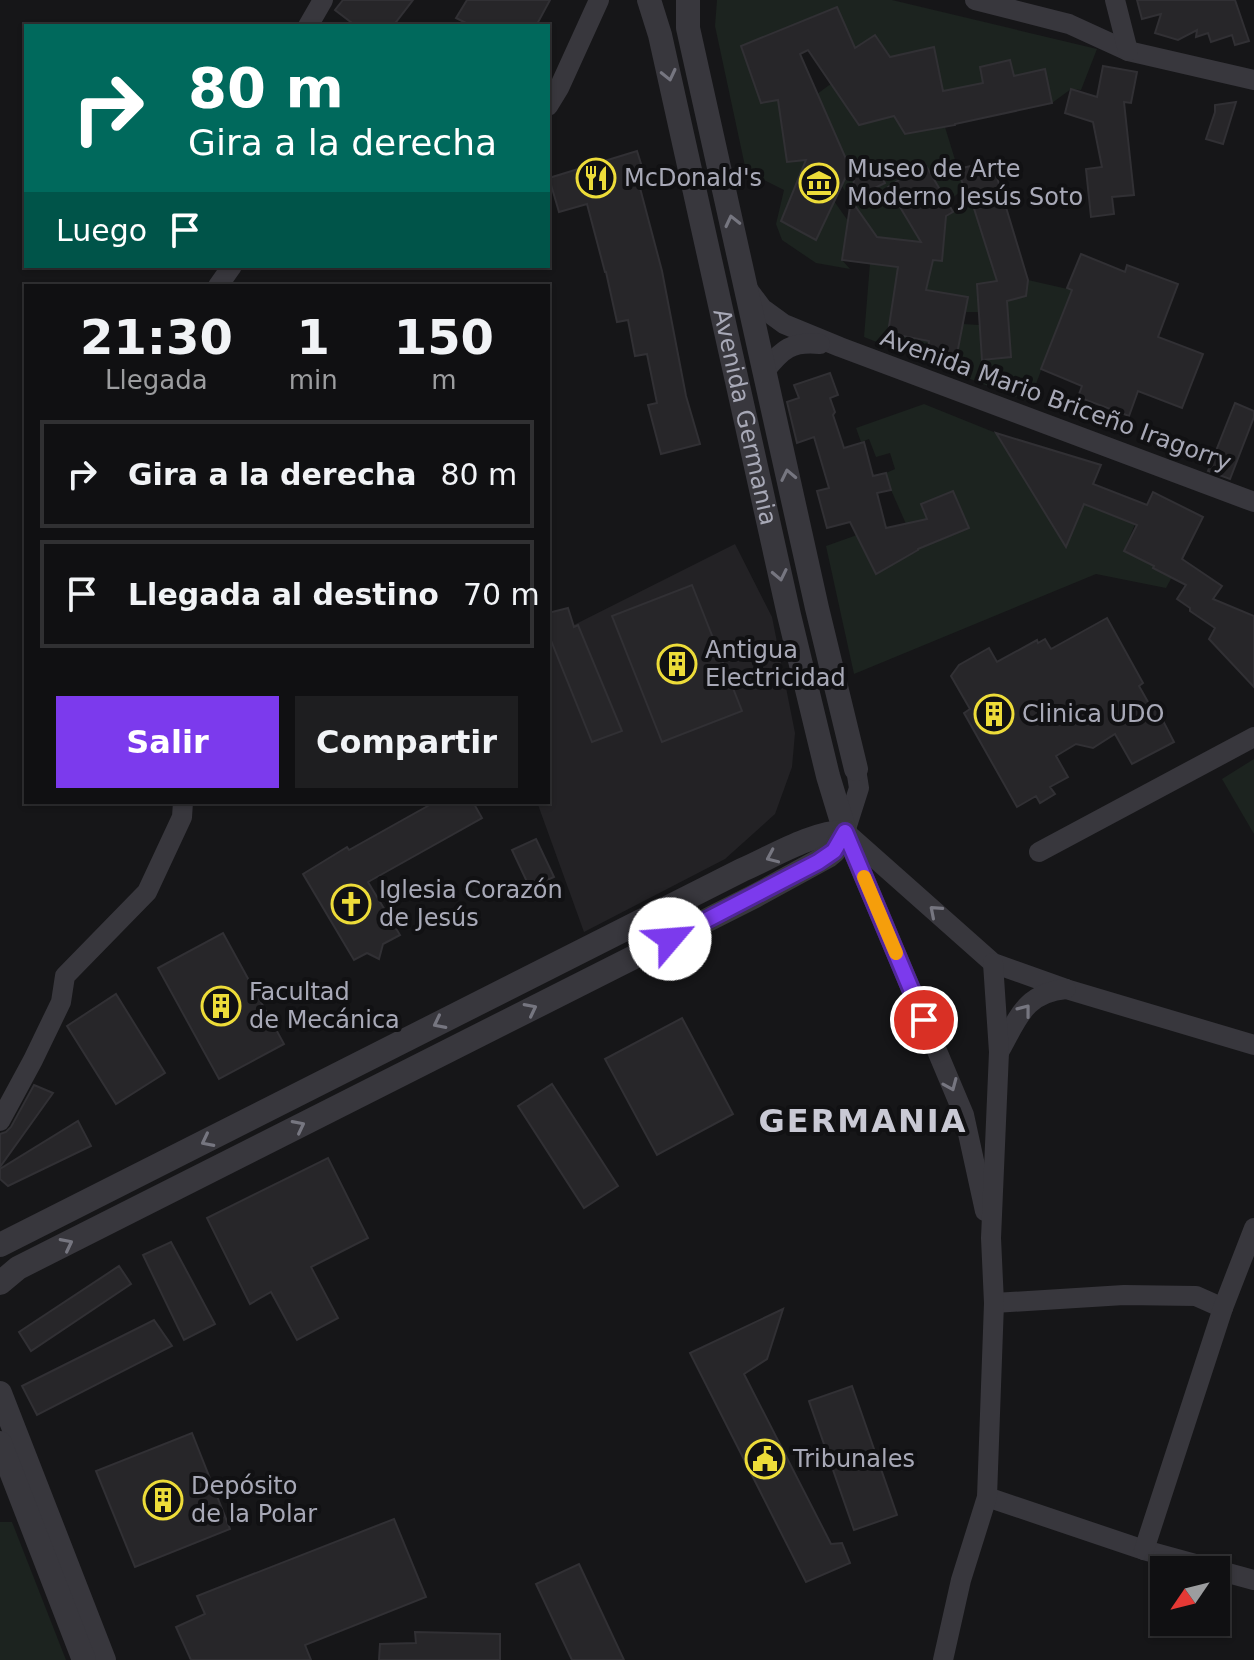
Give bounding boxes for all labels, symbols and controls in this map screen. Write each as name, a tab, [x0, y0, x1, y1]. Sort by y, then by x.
text: 80 m	[188, 55, 344, 120]
icon: right	[56, 56, 160, 160]
one-way arrow	[660, 68, 677, 82]
text: Gira a la derecha	[188, 122, 497, 163]
place label: Museo de Arte Moderno Jesús Soto	[847, 155, 1083, 211]
restaurant icon: McDonald's	[575, 157, 617, 199]
museum icon: Museo de Arte Moderno Jesús Soto	[798, 162, 840, 204]
place label: McDonald's	[624, 164, 762, 192]
icon: arrive	[163, 208, 207, 252]
text: Luego	[56, 213, 147, 248]
one-way arrow	[724, 215, 741, 229]
street label: Avenida Germania	[707, 306, 783, 528]
text: 21:30	[80, 309, 233, 365]
text: 1	[297, 309, 330, 365]
text: 150	[394, 309, 494, 365]
street label: Avenida Mario Briceño Iragorry	[877, 323, 1235, 477]
text: Llegada	[105, 365, 208, 395]
text: min	[289, 365, 338, 395]
text: m	[431, 365, 457, 395]
icon: right	[60, 452, 104, 496]
text: Gira a la derecha	[128, 457, 416, 492]
text: 80 m	[440, 457, 517, 492]
one-way arrow	[780, 469, 797, 482]
one-way arrow	[771, 568, 788, 581]
icon: arrive	[60, 572, 104, 616]
text: Llegada al destino	[128, 577, 439, 612]
text: 70 m	[463, 577, 540, 612]
place label: Antigua Electricidad	[705, 636, 846, 692]
building icon: Antigua Electricidad	[656, 643, 698, 685]
building icon: Clinica UDO	[973, 693, 1015, 735]
button: Salir	[56, 696, 279, 788]
button: Compartir	[295, 696, 518, 788]
place label: Clinica UDO	[1022, 700, 1164, 728]
one-way arrow	[766, 847, 780, 863]
place label: Iglesia Corazón de Jesús	[379, 876, 563, 932]
church icon: Iglesia Corazón de Jesús	[330, 883, 372, 925]
position arrow	[628, 897, 712, 981]
one-way arrow	[929, 907, 944, 921]
place label: Facultad de Mecánica	[249, 978, 400, 1034]
building icon: Facultad de Mecánica	[200, 985, 242, 1027]
pin	[890, 986, 958, 1054]
icon: arrive	[902, 998, 946, 1042]
one-way arrow	[523, 1004, 538, 1019]
one-way arrow	[1015, 1004, 1029, 1019]
one-way arrow	[433, 1014, 448, 1029]
one-way arrow	[941, 1077, 958, 1091]
district label: GERMANIA	[759, 1102, 967, 1140]
one-way arrow	[291, 1121, 306, 1136]
one-way arrow	[201, 1131, 216, 1146]
one-way arrow	[59, 1238, 74, 1253]
public building icon: Tribunales	[744, 1438, 786, 1480]
place label: Tribunales	[792, 1445, 915, 1473]
place label: Depósito de la Polar	[191, 1472, 317, 1528]
building icon: Depósito de la Polar	[142, 1479, 184, 1521]
north arrow	[1150, 1556, 1230, 1636]
map controls	[1150, 1556, 1230, 1636]

